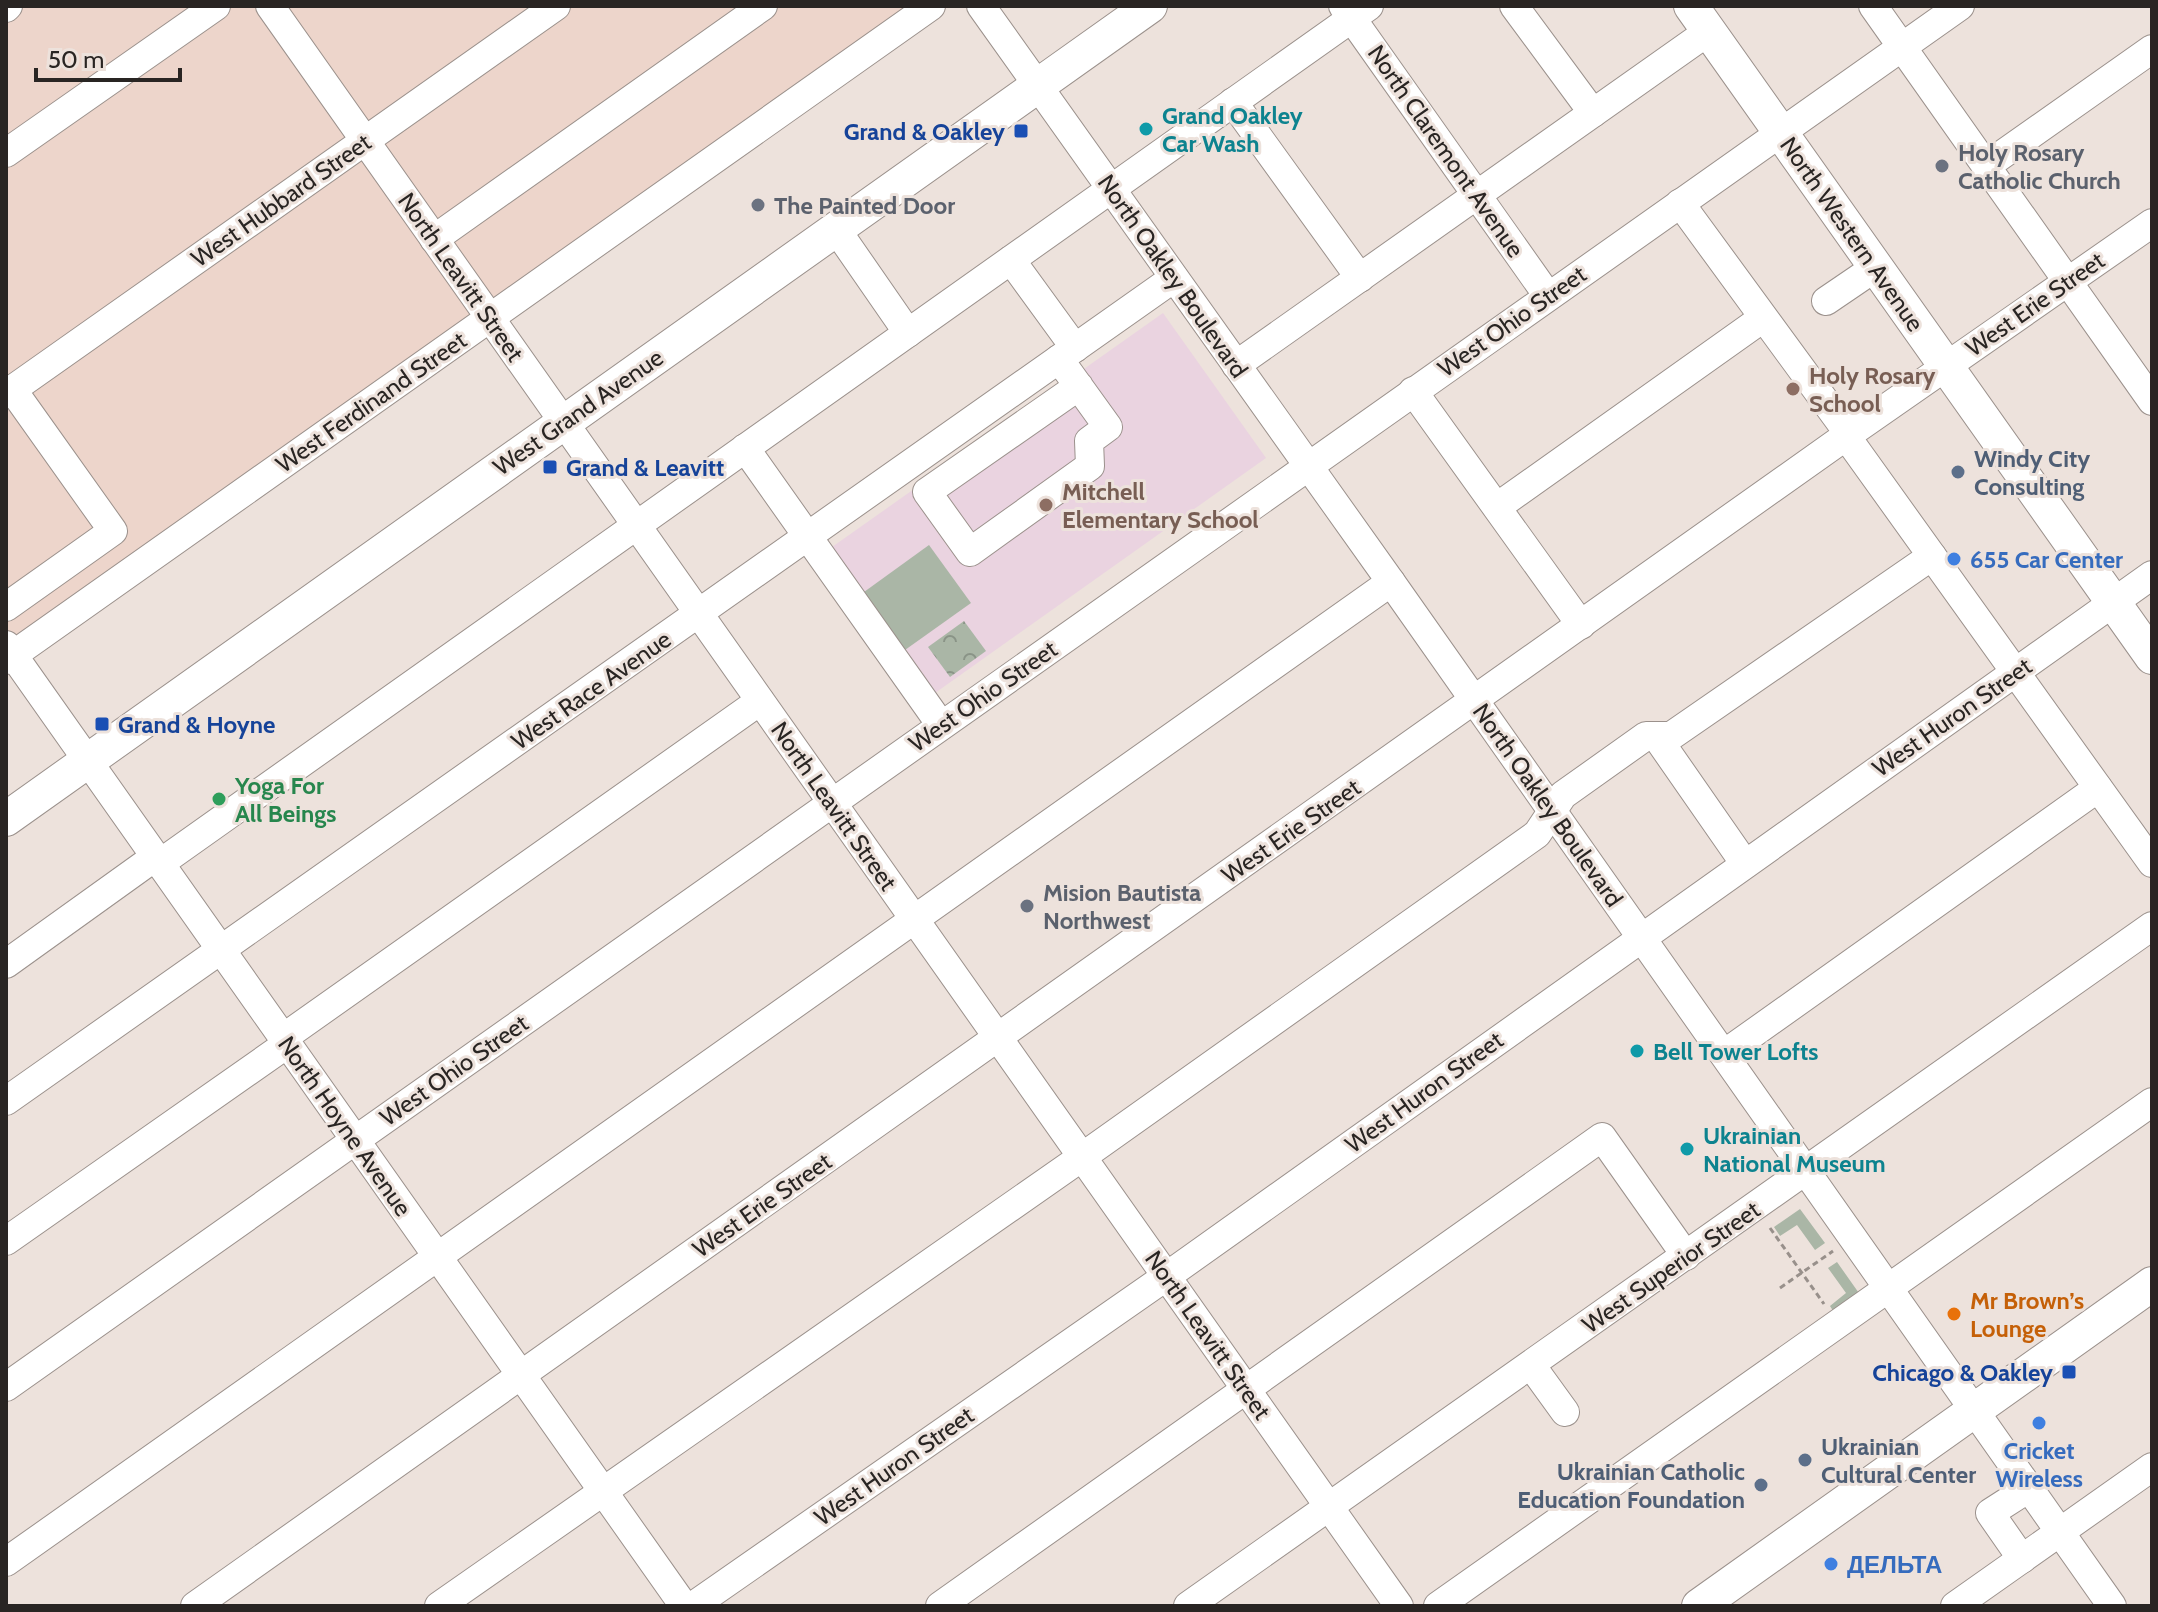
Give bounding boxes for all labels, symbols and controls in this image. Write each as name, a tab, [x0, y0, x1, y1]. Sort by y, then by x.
scale bar	[36, 32, 180, 82]
street label: North Claremont Avenue	[1362, 39, 1530, 263]
text: 50 m	[48, 45, 104, 74]
place label: Grand Oakley Car Wash	[1162, 101, 1303, 158]
place label: Grand & Oakley	[844, 117, 1005, 146]
marker: Grand Oakley Car Wash	[1137, 120, 1155, 138]
marker: Grand & Oakley	[1012, 122, 1030, 140]
street label: West Hubbard Street	[186, 127, 376, 273]
street label: North Western Avenue	[1774, 131, 1930, 337]
place label: Holy Rosary Catholic Church	[1958, 138, 2121, 195]
marker: Holy Rosary Catholic Church	[1933, 157, 1951, 175]
street label: North Oakley Boulevard	[1092, 169, 1254, 383]
street label: North Leavitt Street	[392, 187, 530, 367]
place label: The Painted Door	[774, 191, 955, 220]
marker: The Painted Door	[749, 196, 767, 214]
street label: West Erie Street	[1960, 245, 2110, 363]
street label: West Ohio Street	[1432, 259, 1592, 383]
street label: West Ferdinand Street	[270, 325, 472, 479]
street label: West Grand Avenue	[487, 343, 669, 481]
place label: Holy Rosary School	[1809, 361, 1936, 418]
marker: Holy Rosary School	[1784, 380, 1802, 398]
place label: Windy City Consulting	[1974, 444, 2090, 501]
place label: Grand & Leavitt	[566, 453, 724, 482]
marker: Grand & Leavitt	[541, 458, 559, 476]
marker: Windy City Consulting	[1949, 463, 1967, 481]
place label: Mitchell Elementary School	[1062, 477, 1259, 534]
marker: Mitchell Elementary School	[1037, 496, 1055, 514]
place label: 655 Car Center	[1970, 545, 2123, 574]
marker: 655 Car Center	[1945, 550, 1963, 568]
street label: West Race Avenue	[506, 624, 676, 756]
street label: West Ohio Street	[903, 634, 1063, 758]
street label: West Huron Street	[1867, 651, 2037, 783]
street label: North Oakley Boulevard	[1467, 698, 1629, 912]
place label: Grand & Hoyne	[118, 710, 275, 739]
marker: Grand & Hoyne	[93, 715, 111, 733]
street label: North Leavitt Street	[765, 716, 903, 896]
place label: Yoga For All Beings	[234, 771, 336, 828]
street label: West Erie Street	[1216, 772, 1366, 890]
marker: Yoga For All Beings	[210, 790, 228, 808]
place label: Mision Bautista Northwest	[1043, 878, 1201, 935]
marker: Mision Bautista Northwest	[1018, 897, 1036, 915]
street label: West Ohio Street	[374, 1008, 534, 1132]
street label: West Huron Street	[1340, 1025, 1508, 1159]
street label: North Hoyne Avenue	[272, 1031, 418, 1221]
place label: Bell Tower Lofts	[1653, 1037, 1818, 1066]
marker: Bell Tower Lofts	[1628, 1042, 1646, 1060]
place label: Ukrainian National Museum	[1703, 1121, 1886, 1178]
marker: Ukrainian National Museum	[1678, 1140, 1696, 1158]
street label: West Erie Street	[687, 1146, 837, 1264]
street label: West Superior Street	[1577, 1195, 1765, 1339]
street label: North Leavitt Street	[1139, 1245, 1277, 1425]
place label: Mr Brown’s Lounge	[1970, 1286, 2084, 1343]
marker: Mr Brown’s Lounge	[1945, 1305, 1963, 1323]
place label: Chicago & Oakley	[1872, 1358, 2053, 1387]
marker: Chicago & Oakley	[2060, 1363, 2078, 1381]
street label: West Huron Street	[809, 1400, 979, 1532]
marker: Cricket Wireless	[2030, 1414, 2048, 1432]
place label: Ukrainian Cultural Center	[1821, 1432, 1976, 1489]
place label: Cricket Wireless	[1995, 1436, 2083, 1493]
marker: Ukrainian Cultural Center	[1796, 1451, 1814, 1469]
place label: Ukrainian Catholic Education Foundation	[1517, 1457, 1745, 1514]
marker: Ukrainian Catholic Education Foundation	[1752, 1476, 1770, 1494]
place label: ДЕЛЬТА	[1847, 1550, 1942, 1579]
marker: ДЕЛЬТА	[1822, 1555, 1840, 1573]

